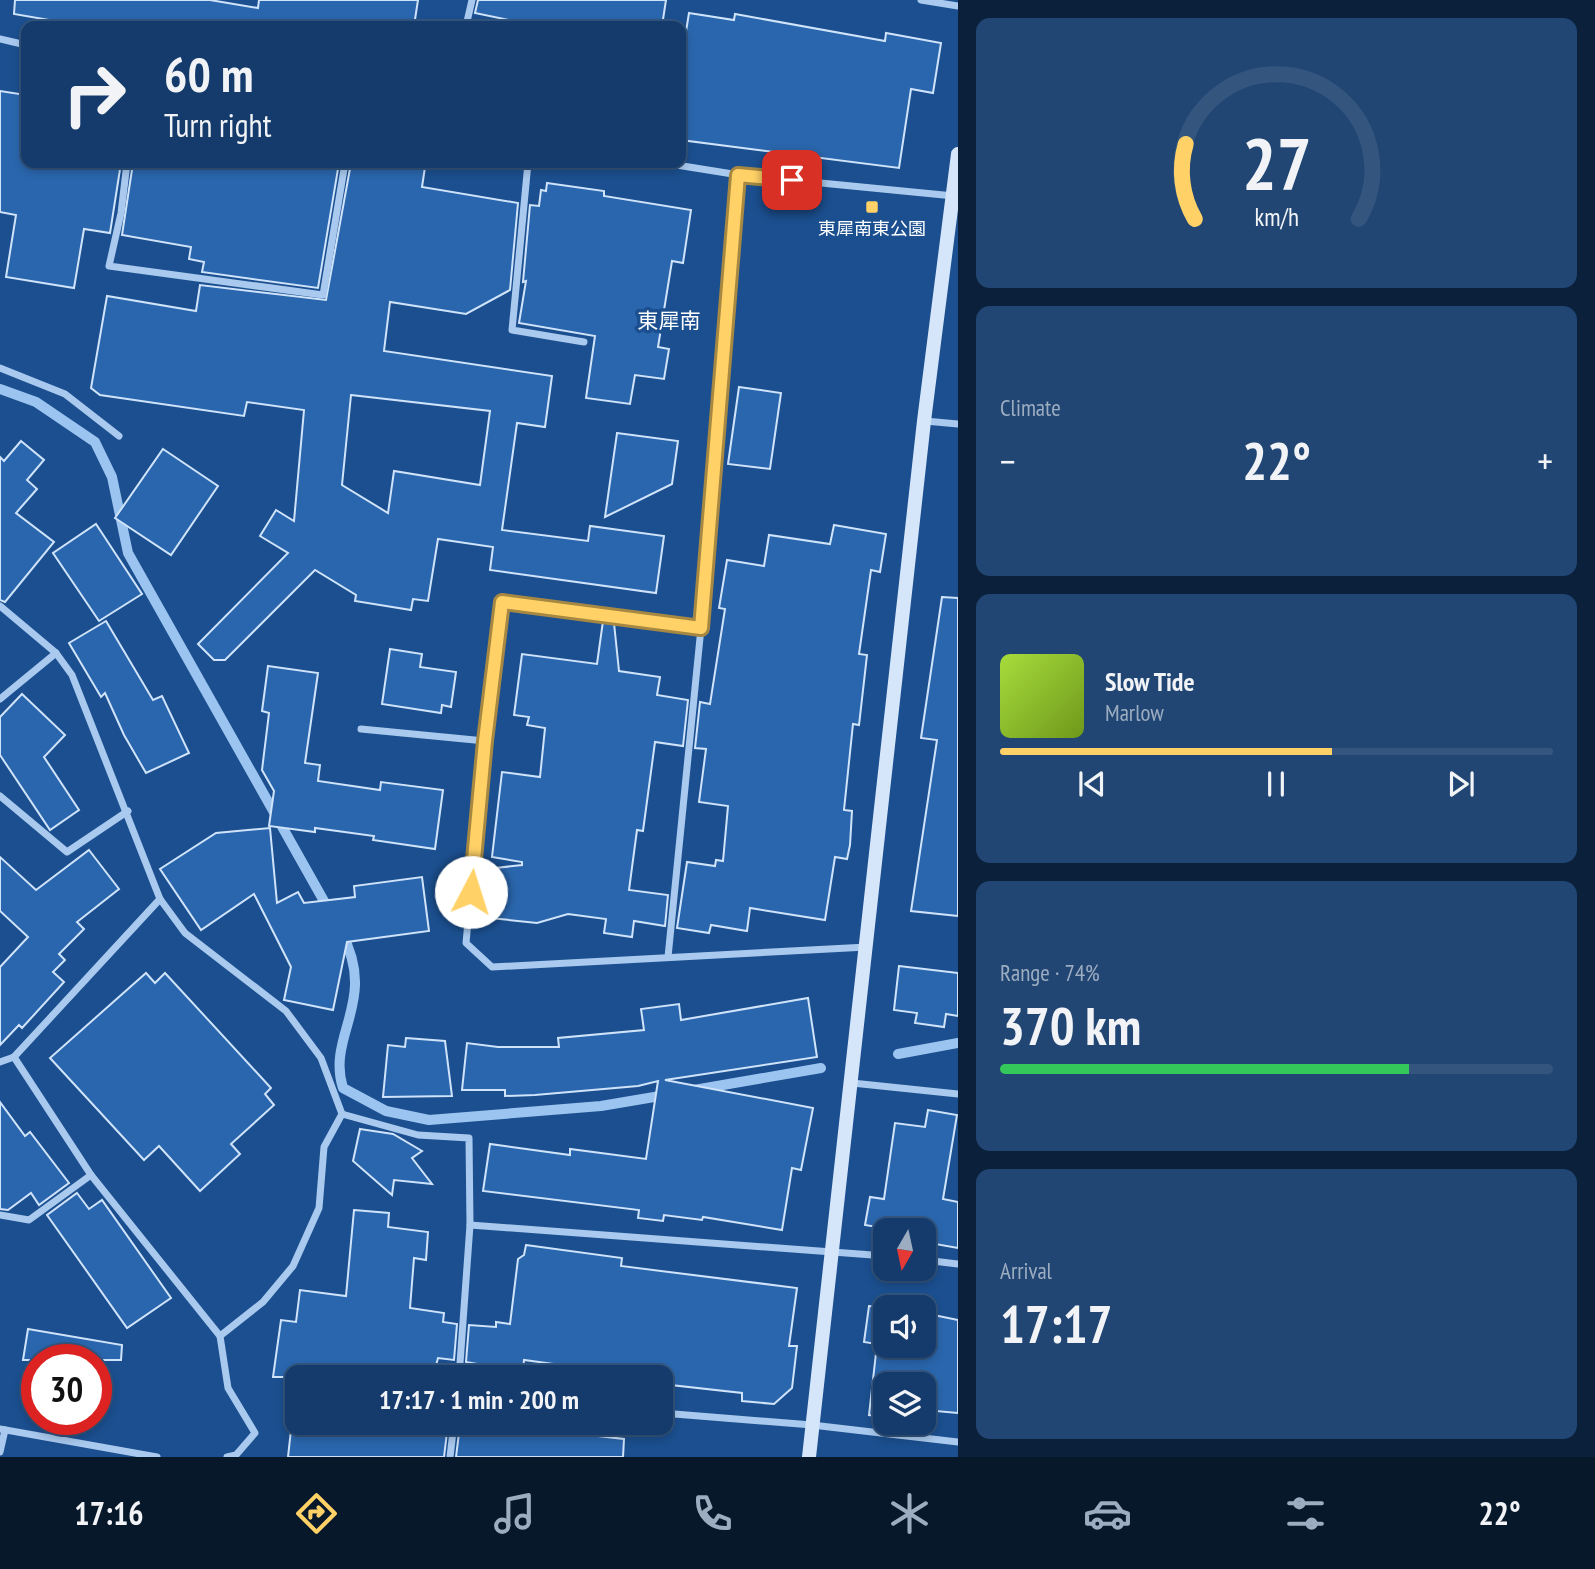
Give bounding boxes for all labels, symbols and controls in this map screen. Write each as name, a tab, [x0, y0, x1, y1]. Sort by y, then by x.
text: 60 m	[164, 42, 253, 106]
icon: right	[49, 49, 140, 140]
text: Turn right	[164, 104, 272, 146]
text: 27	[1242, 115, 1311, 209]
pin	[762, 150, 822, 210]
icon: arrive	[773, 161, 811, 199]
marker: 東犀南東公園	[864, 199, 880, 215]
text: km/h	[1254, 201, 1299, 233]
place label: 東犀南東公園	[818, 217, 926, 240]
district label: 東犀南	[638, 307, 701, 334]
text: Climate	[1000, 393, 1061, 422]
text: 22°	[1242, 427, 1311, 494]
text: −	[1000, 436, 1016, 485]
text: +	[1537, 436, 1553, 485]
text: Slow Tide	[1105, 665, 1195, 698]
text: Marlow	[1105, 698, 1164, 727]
icon: previous	[1073, 765, 1111, 803]
icon: pause	[1257, 765, 1295, 803]
icon: next	[1442, 765, 1480, 803]
position arrow	[434, 855, 508, 929]
text: Range · 74%	[1000, 958, 1100, 987]
text: 370 km	[1000, 992, 1141, 1059]
north arrow	[873, 1218, 936, 1281]
map controls	[873, 1218, 936, 1435]
text: Arrival	[1000, 1256, 1052, 1285]
text: 17:17	[1000, 1290, 1112, 1357]
button: sound	[873, 1295, 936, 1358]
speed limit sign: 30	[21, 1344, 112, 1435]
button: layers	[873, 1372, 936, 1435]
text: 17:17 · 1 min · 200 m	[379, 1383, 579, 1416]
icon: directions	[292, 1489, 341, 1538]
icon: music	[490, 1489, 539, 1538]
icon: phone	[688, 1489, 737, 1538]
icon: climate	[885, 1489, 934, 1538]
icon: car	[1083, 1489, 1132, 1538]
icon: filters	[1281, 1489, 1330, 1538]
text: 17:16	[74, 1492, 144, 1534]
text: 22°	[1478, 1492, 1521, 1534]

